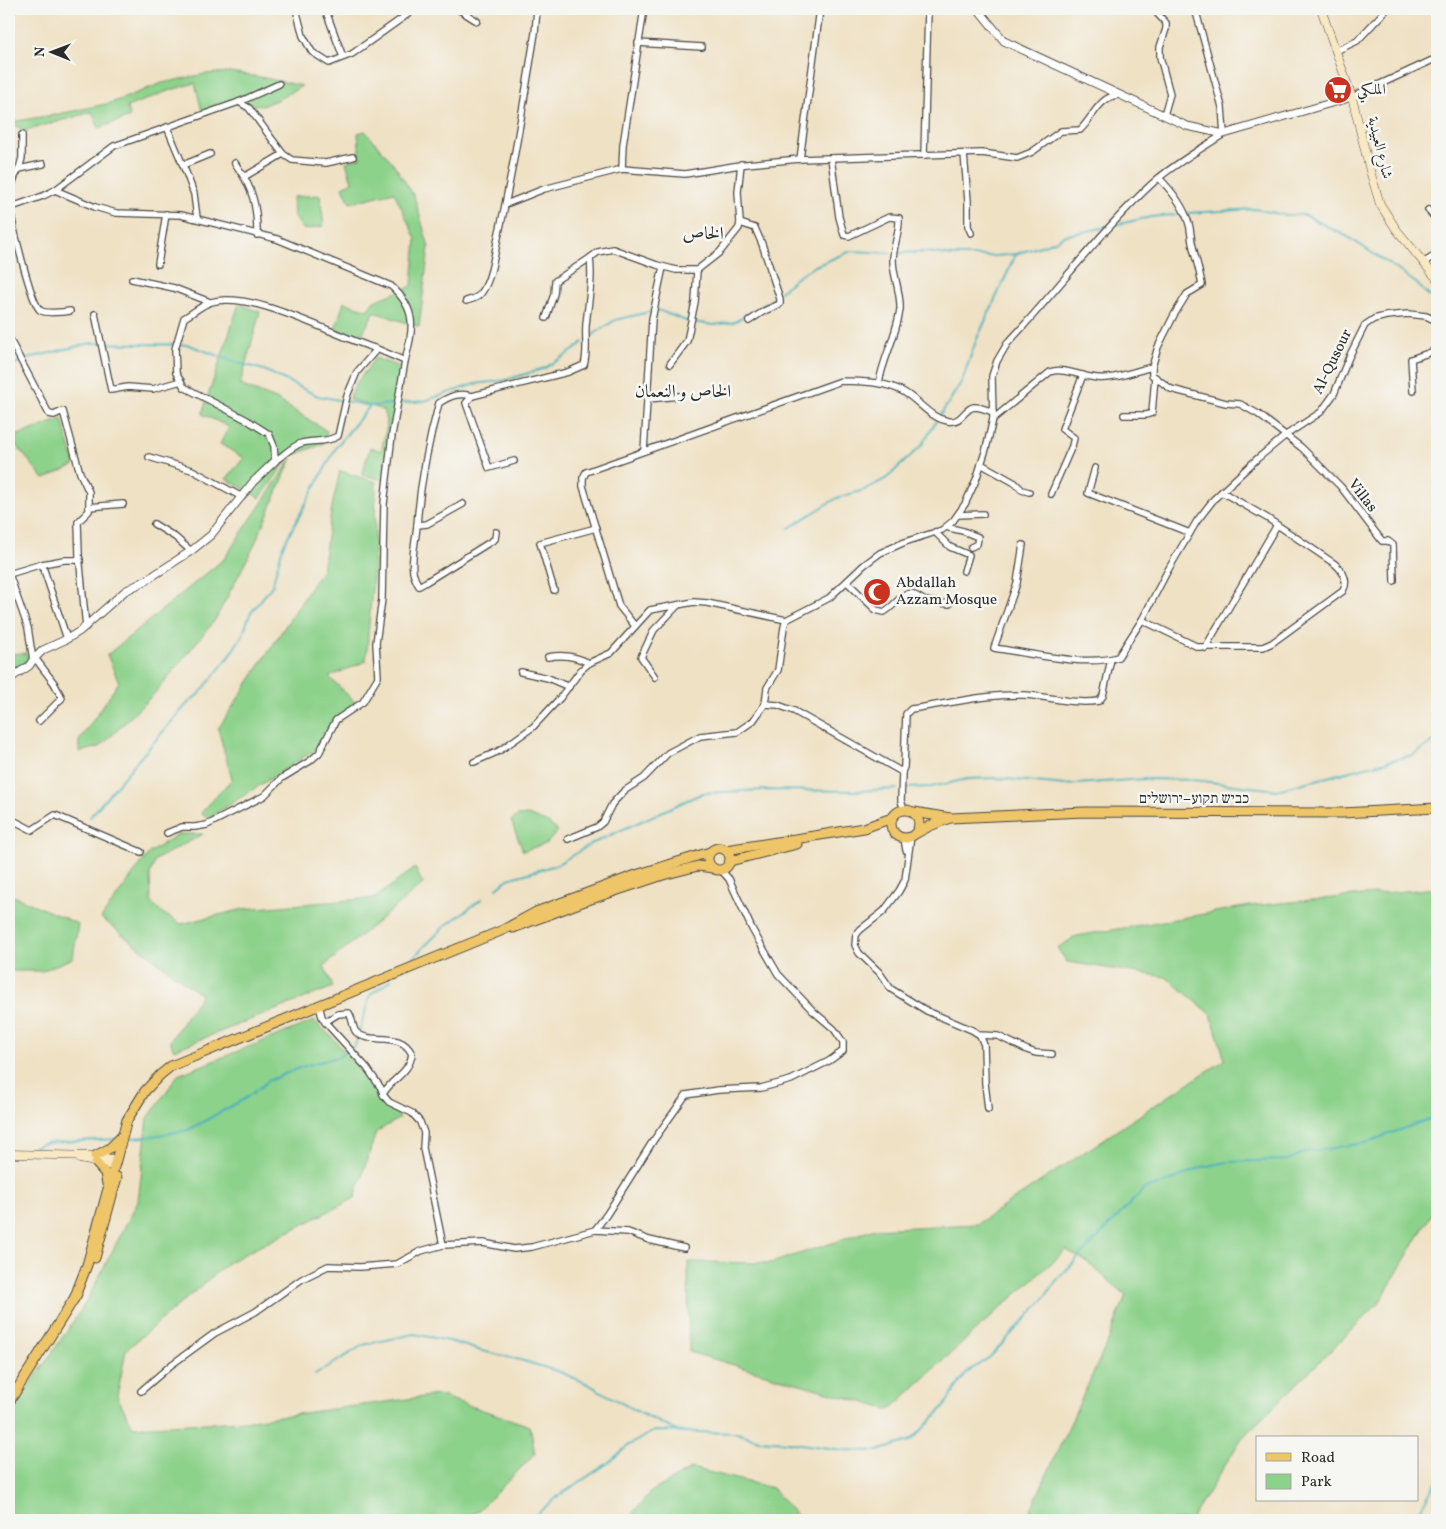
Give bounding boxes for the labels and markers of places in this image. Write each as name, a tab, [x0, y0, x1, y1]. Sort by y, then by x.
supermarket icon: الملكي	[1323, 75, 1353, 105]
place label: الملكي	[1357, 80, 1386, 103]
place label: Abdallah Azzam Mosque	[896, 573, 997, 611]
mosque icon: Abdallah Azzam Mosque	[862, 577, 892, 607]

